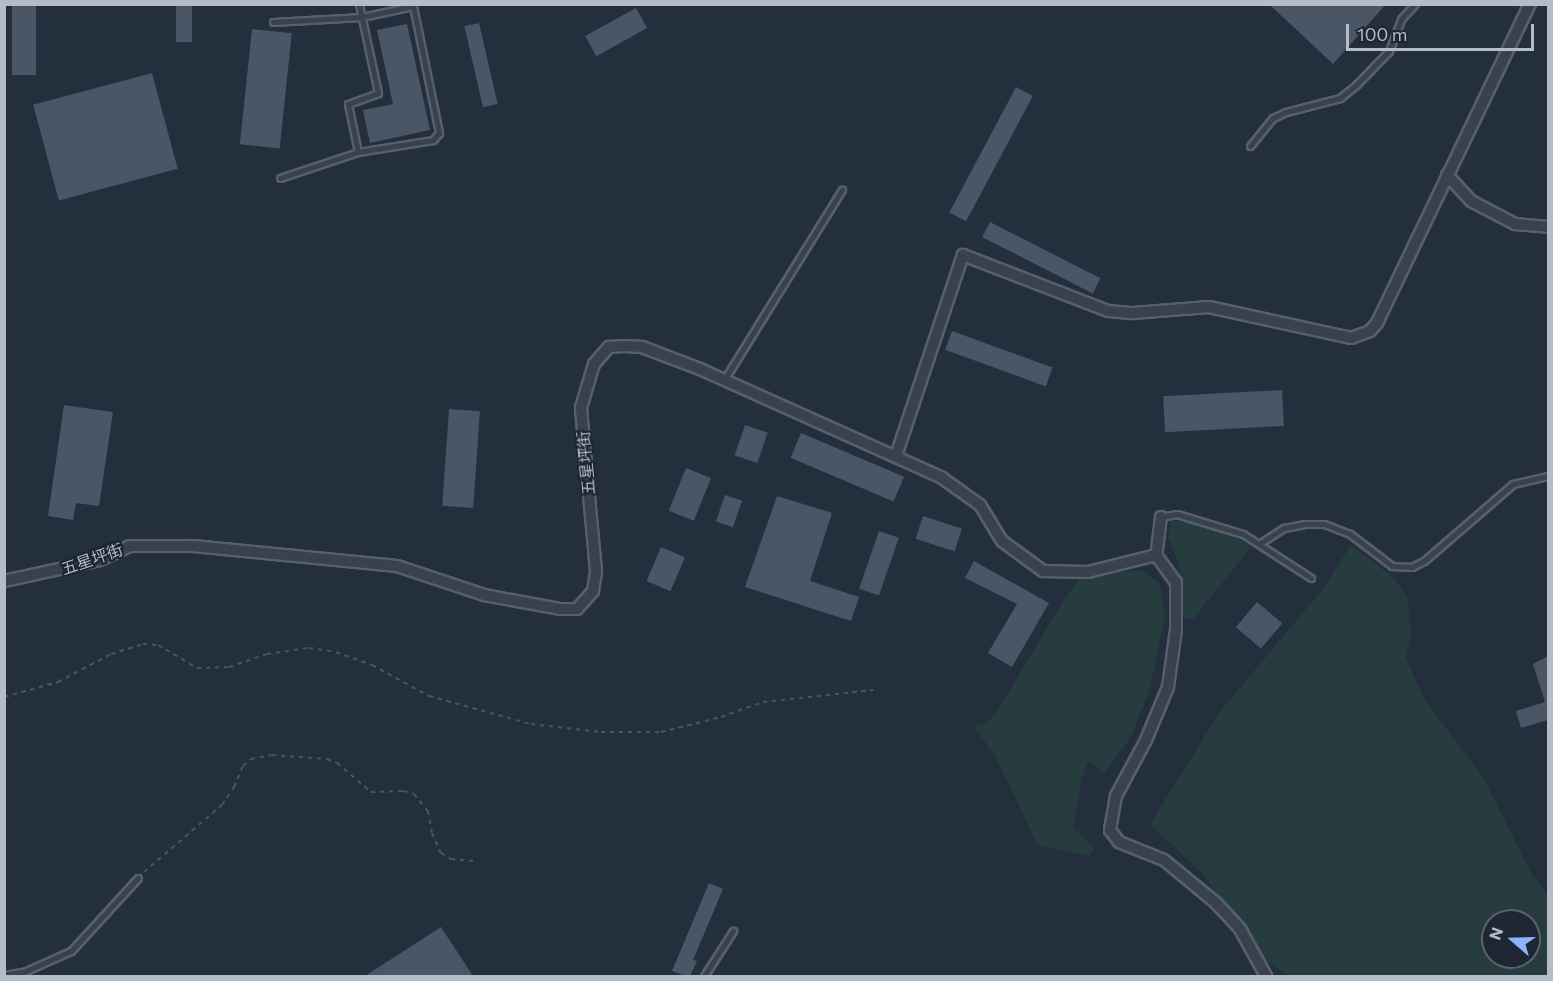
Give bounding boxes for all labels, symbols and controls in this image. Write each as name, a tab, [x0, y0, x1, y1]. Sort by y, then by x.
scale bar	[1349, 12, 1536, 50]
text: 100 m	[1357, 23, 1407, 45]
street label: 五星坪街	[574, 430, 598, 496]
street label: 五星坪街	[59, 540, 125, 578]
north arrow	[1481, 909, 1541, 969]
text: N	[1485, 924, 1506, 942]

